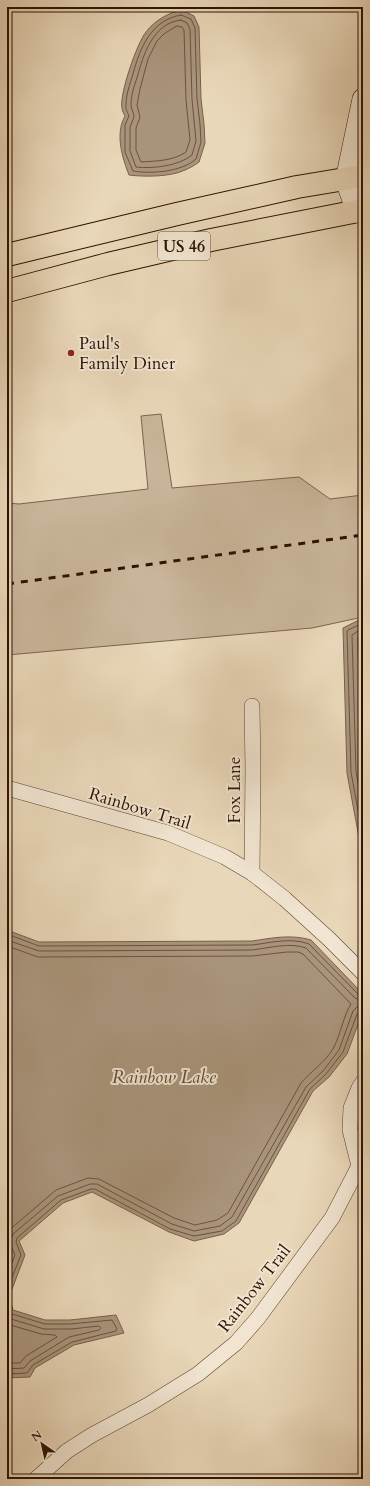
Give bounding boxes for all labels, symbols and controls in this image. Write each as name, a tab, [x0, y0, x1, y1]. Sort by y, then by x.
road number: US 46	[158, 232, 210, 260]
place label: Paul's Family Diner	[79, 332, 176, 375]
marker: Paul's Family Diner	[66, 348, 76, 358]
street label: Fox Lane	[223, 757, 246, 823]
street label: Rainbow Trail	[86, 782, 194, 835]
water label: Rainbow Lake	[112, 1065, 217, 1090]
street label: Rainbow Trail	[213, 1239, 296, 1337]
north arrow	[22, 1424, 62, 1464]
text: N	[29, 1427, 45, 1445]

